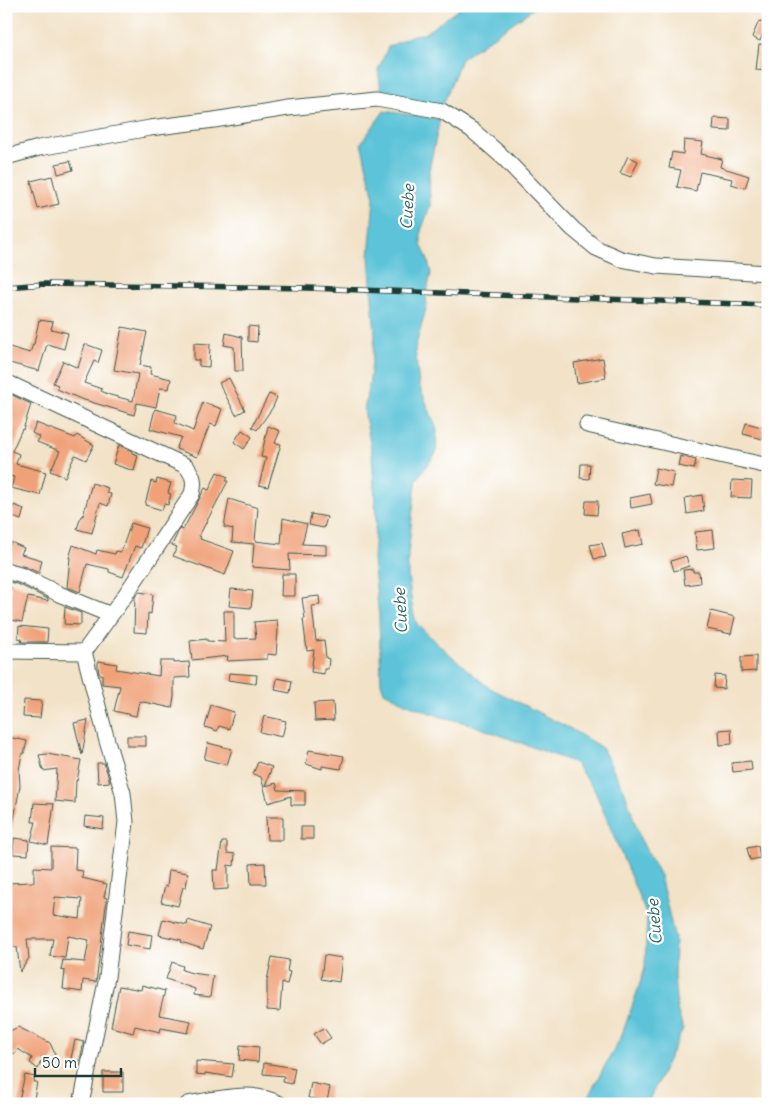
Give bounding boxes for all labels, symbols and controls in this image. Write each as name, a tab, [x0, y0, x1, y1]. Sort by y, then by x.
water label: Cuebe	[396, 182, 418, 230]
water label: Cuebe	[389, 586, 411, 634]
water label: Cuebe	[642, 897, 666, 946]
scale bar	[35, 1045, 121, 1077]
text: 50 m	[42, 1053, 77, 1072]

